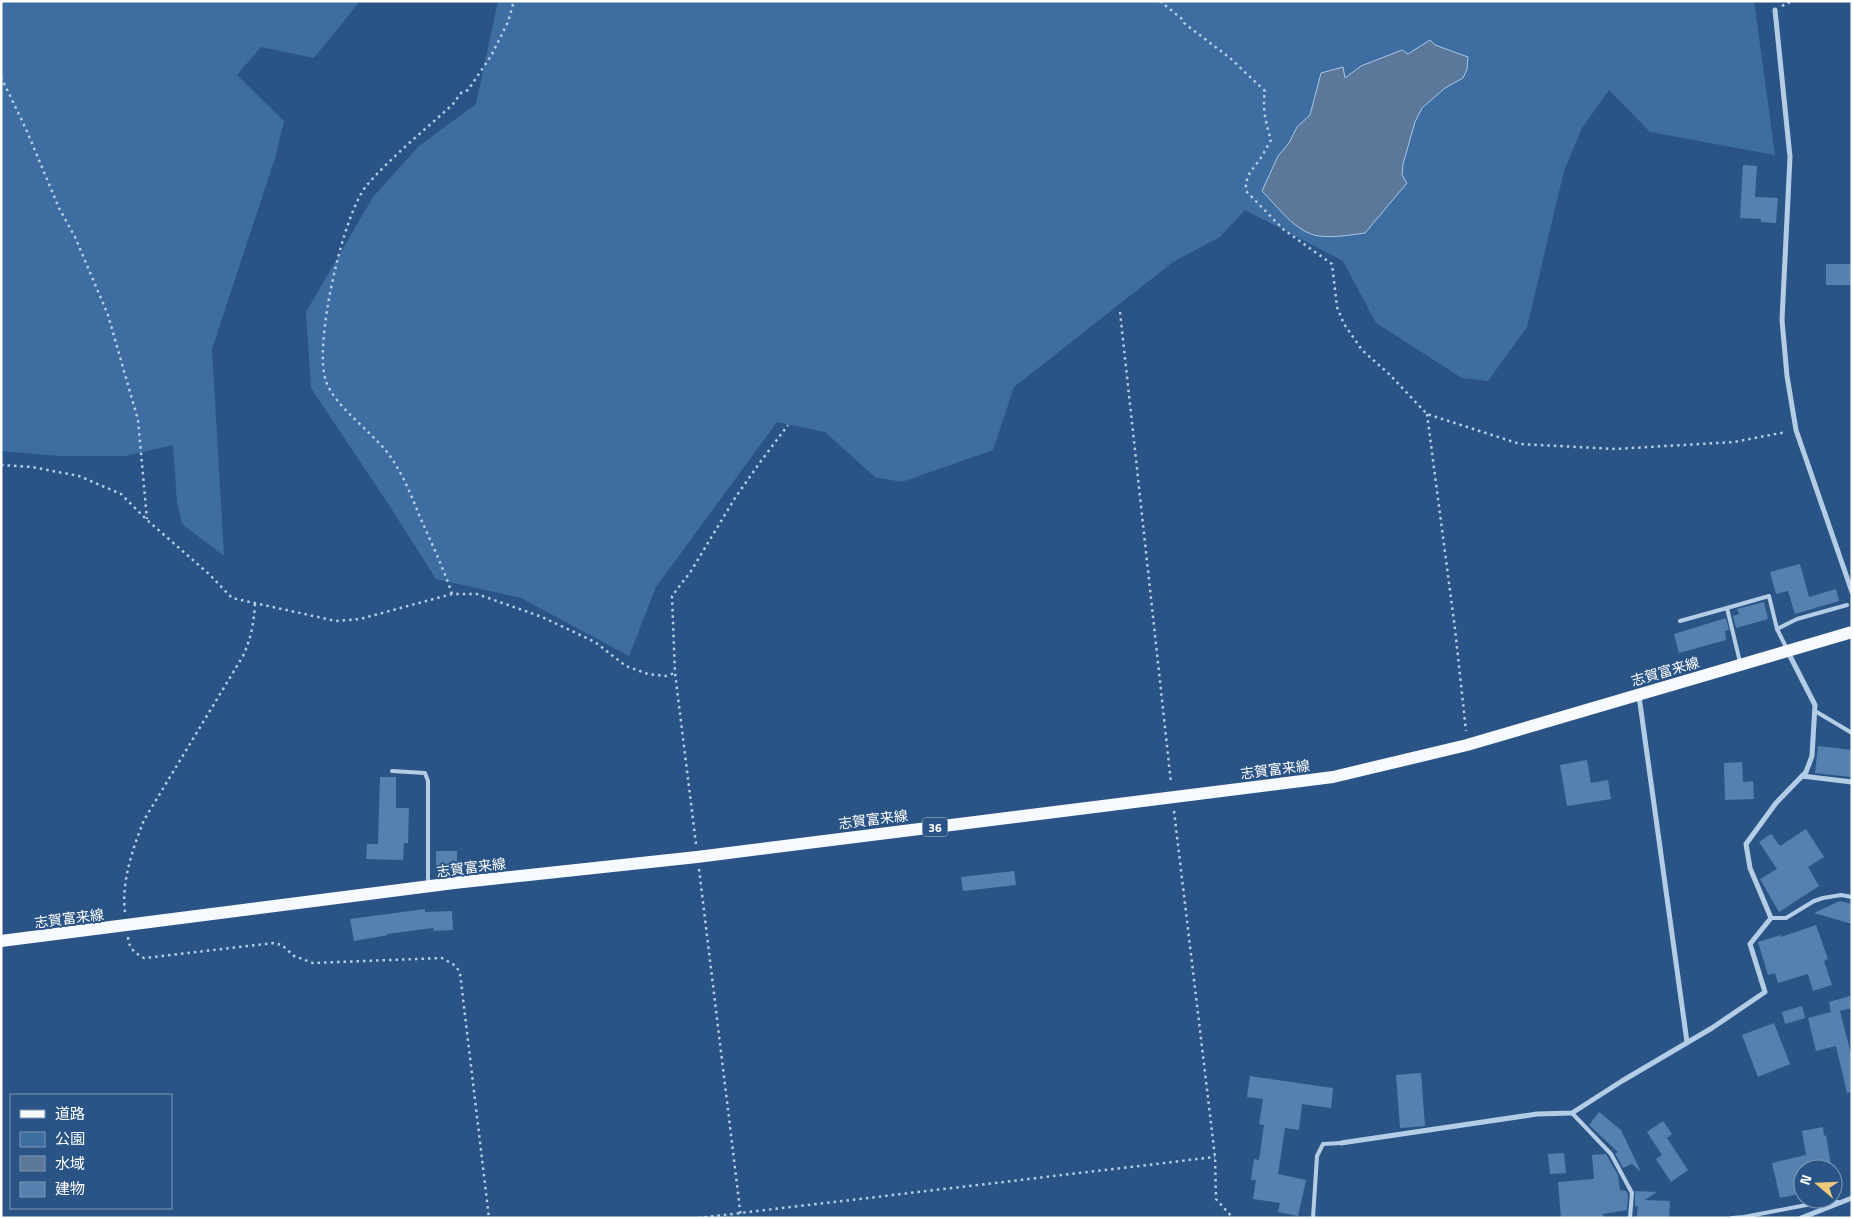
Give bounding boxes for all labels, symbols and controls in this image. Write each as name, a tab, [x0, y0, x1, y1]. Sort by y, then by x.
street label: 志賀富来線	[1628, 651, 1702, 691]
street label: 志賀富来線	[1239, 754, 1311, 784]
street label: 志賀富来線	[837, 804, 909, 834]
road number: 36	[922, 818, 948, 836]
street label: 志賀富来線	[435, 852, 507, 882]
street label: 志賀富来線	[33, 903, 105, 933]
legend	[10, 1094, 172, 1209]
text: 道路	[55, 1102, 85, 1125]
text: 公園	[55, 1127, 85, 1150]
text: 水域	[55, 1152, 85, 1175]
north arrow	[1793, 1159, 1843, 1209]
text: N	[1794, 1172, 1817, 1188]
text: 建物	[55, 1177, 85, 1200]

